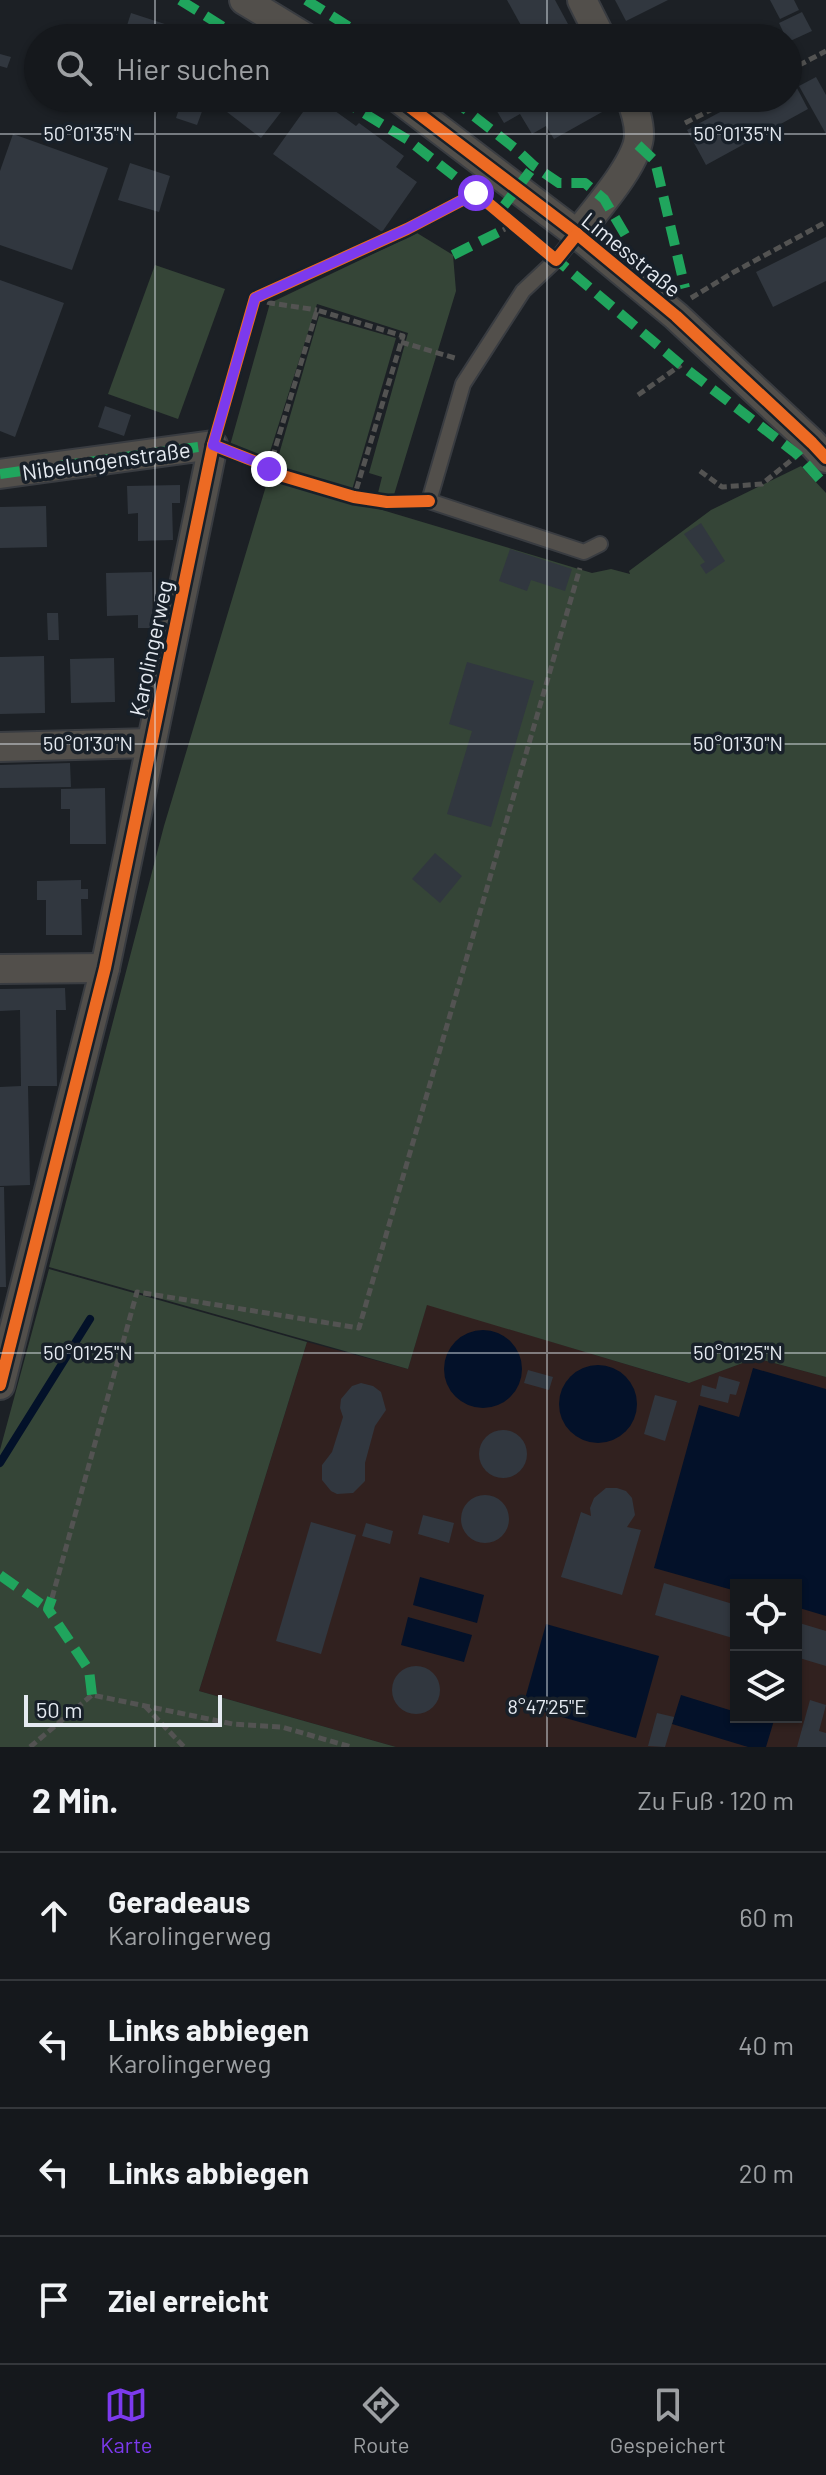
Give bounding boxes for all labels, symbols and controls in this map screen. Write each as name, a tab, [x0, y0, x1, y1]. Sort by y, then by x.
search box	[24, 24, 802, 112]
icon: search	[52, 46, 96, 90]
text: Hier suchen	[116, 50, 270, 86]
text: 50°01'35"N	[44, 121, 132, 145]
text: 50°01'35"N	[694, 121, 782, 145]
route start	[458, 175, 494, 211]
street label: Limesstraße	[577, 206, 687, 302]
street label: Nibelungenstraße	[20, 435, 192, 485]
route end	[251, 451, 287, 487]
street label: Karolingerweg	[123, 578, 177, 718]
text: 50°01'30"N	[43, 731, 133, 755]
text: 50°01'30"N	[693, 731, 783, 755]
text: 50°01'25"N	[43, 1340, 133, 1364]
text: 50°01'25"N	[693, 1340, 783, 1364]
map controls	[730, 1579, 802, 1723]
button: locate	[730, 1579, 802, 1651]
button: layers	[730, 1651, 802, 1723]
scale bar	[24, 1691, 222, 1727]
text: 8°47'25"E	[508, 1694, 586, 1718]
text: 50 m	[36, 1696, 82, 1722]
text: 2 Min.	[32, 1779, 118, 1820]
text: Zu Fuß · 120 m	[638, 1784, 794, 1815]
text: Geradeaus	[108, 1883, 250, 1919]
icon: ahead	[32, 1894, 76, 1938]
text: 60 m	[739, 1901, 794, 1932]
text: Karolingerweg	[108, 1919, 271, 1950]
text: Links abbiegen	[108, 2011, 309, 2047]
icon: left	[32, 2022, 76, 2066]
text: 40 m	[738, 2029, 794, 2060]
text: Karolingerweg	[108, 2047, 271, 2078]
icon: left	[32, 2150, 76, 2194]
text: Links abbiegen	[108, 2154, 309, 2190]
text: 20 m	[739, 2157, 794, 2188]
icon: arrive	[32, 2278, 76, 2322]
text: Ziel erreicht	[108, 2282, 269, 2318]
tab: Karte	[100, 2383, 153, 2457]
tab: Route	[353, 2383, 409, 2457]
tab: Gespeichert	[610, 2383, 726, 2457]

